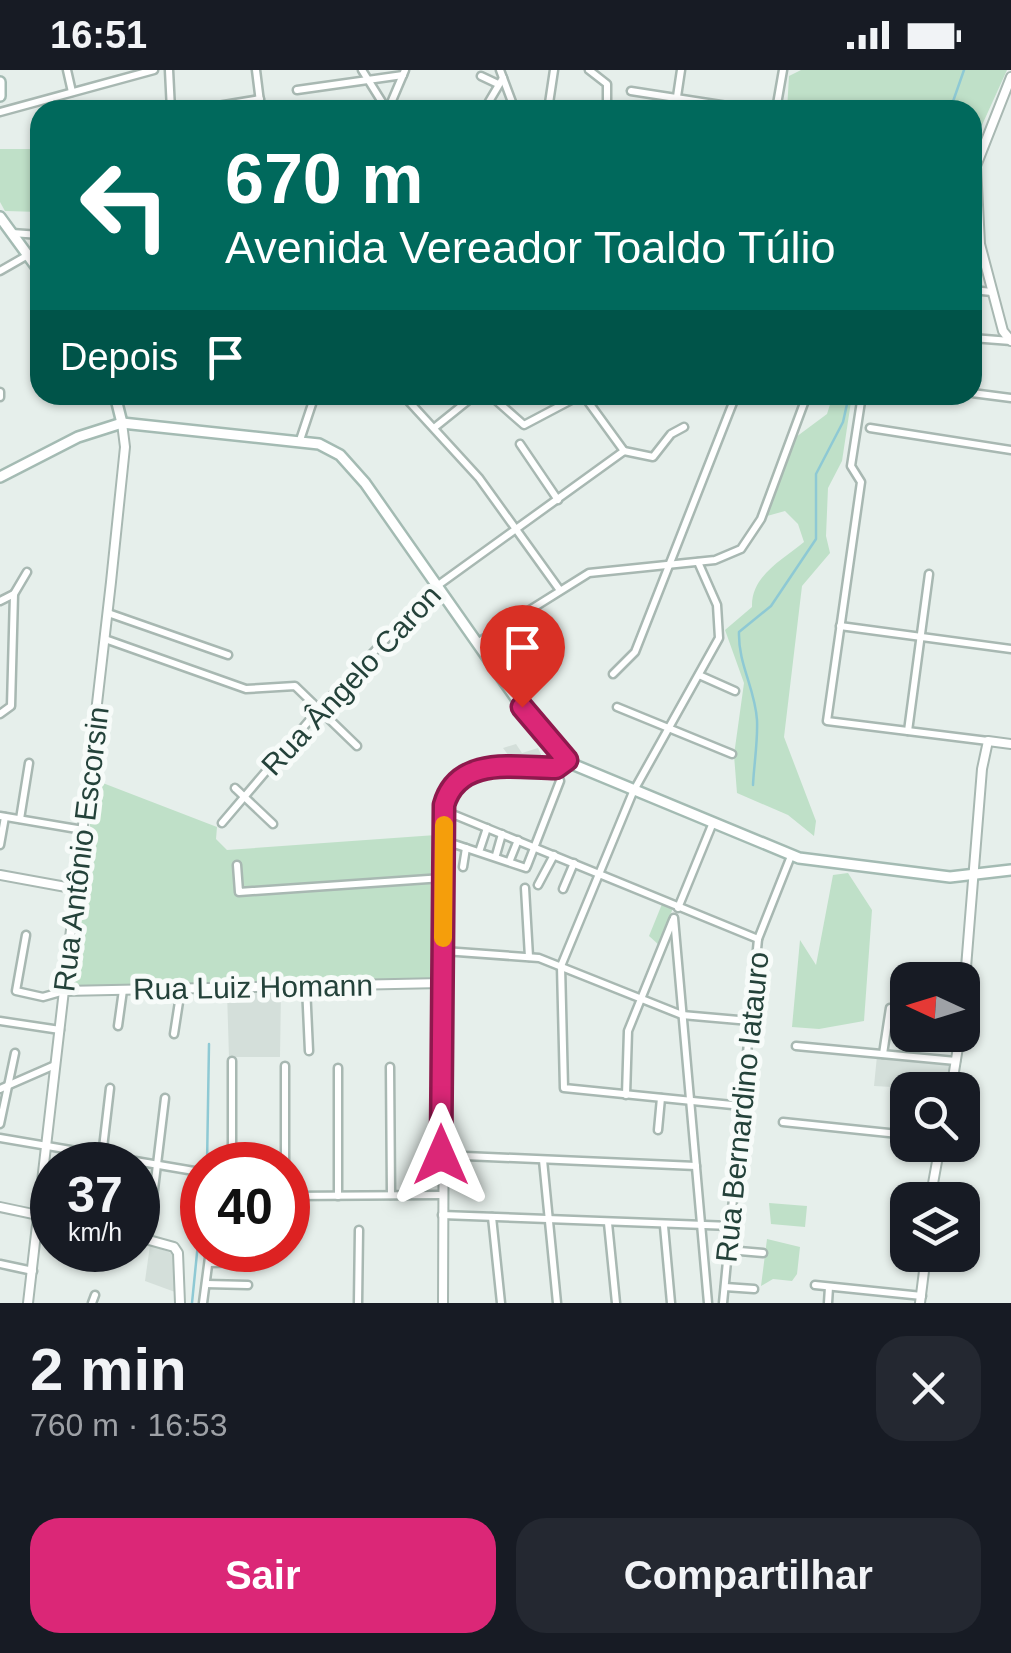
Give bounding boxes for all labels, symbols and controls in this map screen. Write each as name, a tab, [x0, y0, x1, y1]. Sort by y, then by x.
text: 16:51	[50, 14, 147, 56]
icon: left	[60, 140, 190, 270]
text: 670 m	[225, 140, 423, 218]
text: Avenida Vereador Toaldo Túlio	[225, 222, 835, 273]
icon: arrive	[198, 330, 253, 385]
text: Depois	[60, 336, 178, 378]
street label: Rua Ângelo Caron	[255, 578, 447, 782]
pin	[480, 605, 565, 708]
icon: arrive	[495, 620, 550, 675]
street label: Rua Antônio Escorsin	[47, 705, 115, 993]
street label: Rua Bernardino Iatauro	[709, 950, 775, 1264]
north arrow	[890, 962, 980, 1052]
map controls	[890, 962, 980, 1272]
street label: Rua Luiz Homann	[133, 968, 373, 1006]
button: search	[890, 1072, 980, 1162]
position arrow	[389, 1103, 493, 1207]
speed limit sign: 40	[180, 1142, 310, 1272]
text: 37	[67, 1167, 123, 1223]
button: layers	[890, 1182, 980, 1272]
text: km/h	[68, 1218, 122, 1246]
text: 2 min	[30, 1336, 187, 1403]
button: close	[876, 1336, 981, 1441]
text: 760 m · 16:53	[30, 1407, 227, 1443]
button: Sair	[30, 1518, 496, 1633]
button: Compartilhar	[516, 1518, 981, 1633]

